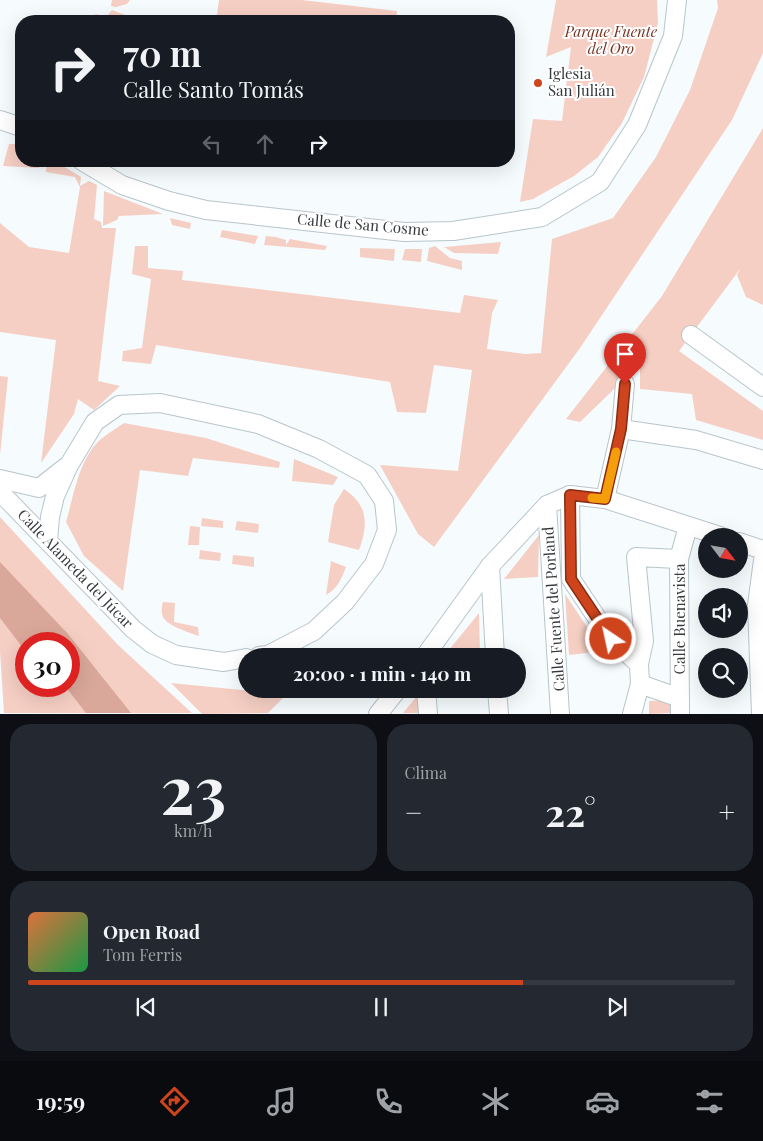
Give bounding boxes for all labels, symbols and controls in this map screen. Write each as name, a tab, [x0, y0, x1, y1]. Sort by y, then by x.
park label: Parque Fuente del Oro	[564, 21, 658, 58]
text: 70 m	[123, 29, 201, 76]
icon: right	[40, 35, 105, 100]
place label: Iglesia San Julián	[548, 63, 615, 100]
text: Calle Santo Tomás	[123, 74, 304, 104]
marker: Iglesia San Julián	[532, 77, 544, 89]
icon: left	[198, 130, 226, 158]
icon: ahead	[251, 130, 279, 158]
icon: right	[304, 130, 332, 158]
street label: Calle de San Cosme	[296, 208, 430, 240]
pin	[604, 333, 646, 384]
icon: arrive	[611, 340, 639, 368]
street label: Calle Alameda del Júcar	[14, 505, 138, 632]
street label: Calle Fuente del Porland	[537, 526, 569, 692]
north arrow	[698, 528, 748, 578]
map controls	[698, 528, 748, 698]
street label: Calle Buenavista	[669, 563, 689, 674]
button: sound	[698, 588, 748, 638]
position arrow	[584, 612, 636, 664]
speed limit sign: 30	[15, 632, 80, 697]
button: search	[698, 648, 748, 698]
text: 20:00 · 1 min · 140 m	[293, 660, 471, 686]
text: 23	[160, 744, 226, 830]
text: Clima	[405, 762, 447, 783]
text: 22°	[545, 786, 596, 837]
text: −	[405, 793, 423, 830]
text: +	[719, 793, 735, 830]
text: km/h	[174, 820, 212, 841]
text: Open Road	[103, 918, 200, 944]
text: Tom Ferris	[103, 944, 182, 965]
icon: previous	[132, 993, 160, 1021]
icon: pause	[367, 993, 395, 1021]
icon: next	[603, 993, 631, 1021]
icon: directions	[157, 1084, 192, 1119]
icon: music	[264, 1084, 299, 1119]
icon: phone	[371, 1084, 406, 1119]
icon: climate	[478, 1084, 513, 1119]
icon: car	[585, 1084, 620, 1119]
icon: filters	[692, 1084, 727, 1119]
text: 19:59	[36, 1086, 85, 1116]

